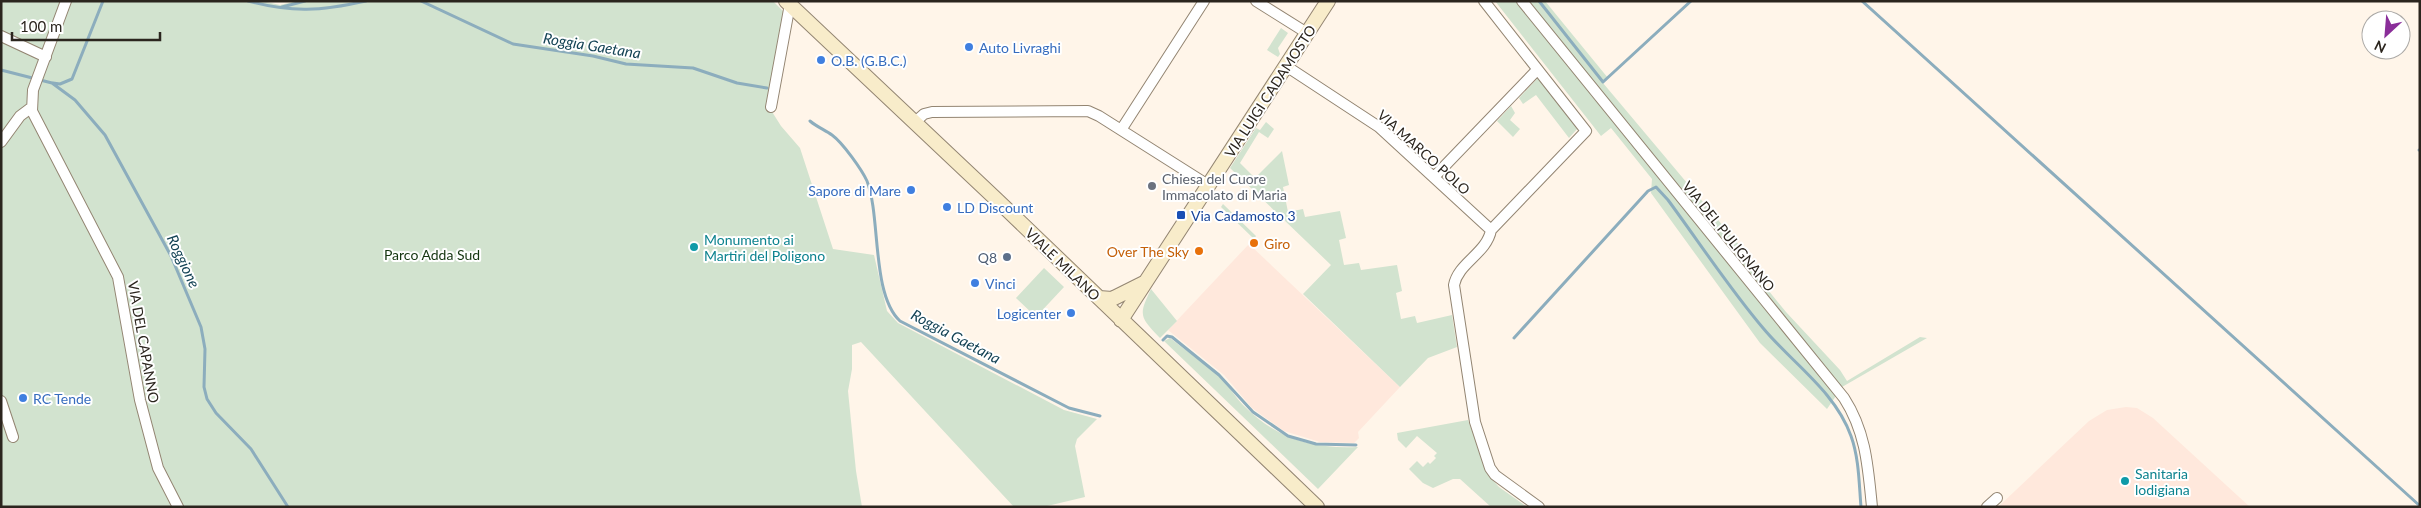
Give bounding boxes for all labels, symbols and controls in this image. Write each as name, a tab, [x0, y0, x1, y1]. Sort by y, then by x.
scale bar	[12, 10, 160, 42]
north arrow	[2361, 10, 2411, 60]
text: 100 m	[20, 17, 62, 35]
street label: VIA LUIGI CADAMOSTO	[1221, 22, 1319, 160]
water label: Roggia Gaetana	[542, 28, 642, 62]
text: N	[2372, 37, 2389, 57]
place label: Auto Livraghi	[979, 39, 1061, 56]
marker: Auto Livraghi	[963, 41, 975, 53]
place label: O.B. (G.B.C.)	[831, 52, 907, 69]
marker: O.B. (G.B.C.)	[815, 54, 827, 66]
street label: VIA MARCO POLO	[1374, 106, 1474, 198]
place label: Chiesa del Cuore Immacolato di Maria	[1162, 170, 1287, 203]
street label: VIA DEL PULIGNANO	[1679, 177, 1779, 295]
marker: Chiesa del Cuore Immacolato di Maria	[1146, 180, 1158, 192]
place label: Sapore di Mare	[808, 182, 901, 199]
marker: Sapore di Mare	[905, 184, 917, 196]
place label: LD Discount	[957, 199, 1033, 216]
marker: LD Discount	[941, 201, 953, 213]
place label: Via Cadamosto 3	[1191, 207, 1296, 224]
marker: Via Cadamosto 3	[1175, 209, 1187, 221]
street label: VIALE MILANO	[1022, 224, 1104, 304]
water label: Roggione	[164, 231, 204, 291]
place label: Monumento ai Martiri del Poligono	[704, 231, 825, 264]
place label: Giro	[1264, 235, 1290, 252]
marker: Giro	[1248, 237, 1260, 249]
marker: Monumento ai Martiri del Poligono	[688, 241, 700, 253]
place label: Over The Sky	[1107, 243, 1190, 260]
marker: Over The Sky	[1193, 245, 1205, 257]
park label: Parco Adda Sud	[384, 246, 480, 263]
place label: Q8	[978, 249, 997, 266]
marker: Q8	[1001, 251, 1013, 263]
place label: Vinci	[985, 275, 1016, 292]
marker: Vinci	[969, 277, 981, 289]
street label: VIA DEL CAPANNO	[125, 280, 163, 404]
water label: Roggia Gaetana	[908, 305, 1004, 367]
place label: Logicenter	[997, 305, 1061, 322]
marker: Logicenter	[1065, 307, 1077, 319]
place label: RC Tende	[33, 390, 91, 407]
marker: RC Tende	[17, 392, 29, 404]
place label: Sanitaria lodigiana	[2135, 465, 2190, 498]
marker: Sanitaria lodigiana	[2119, 475, 2131, 487]

